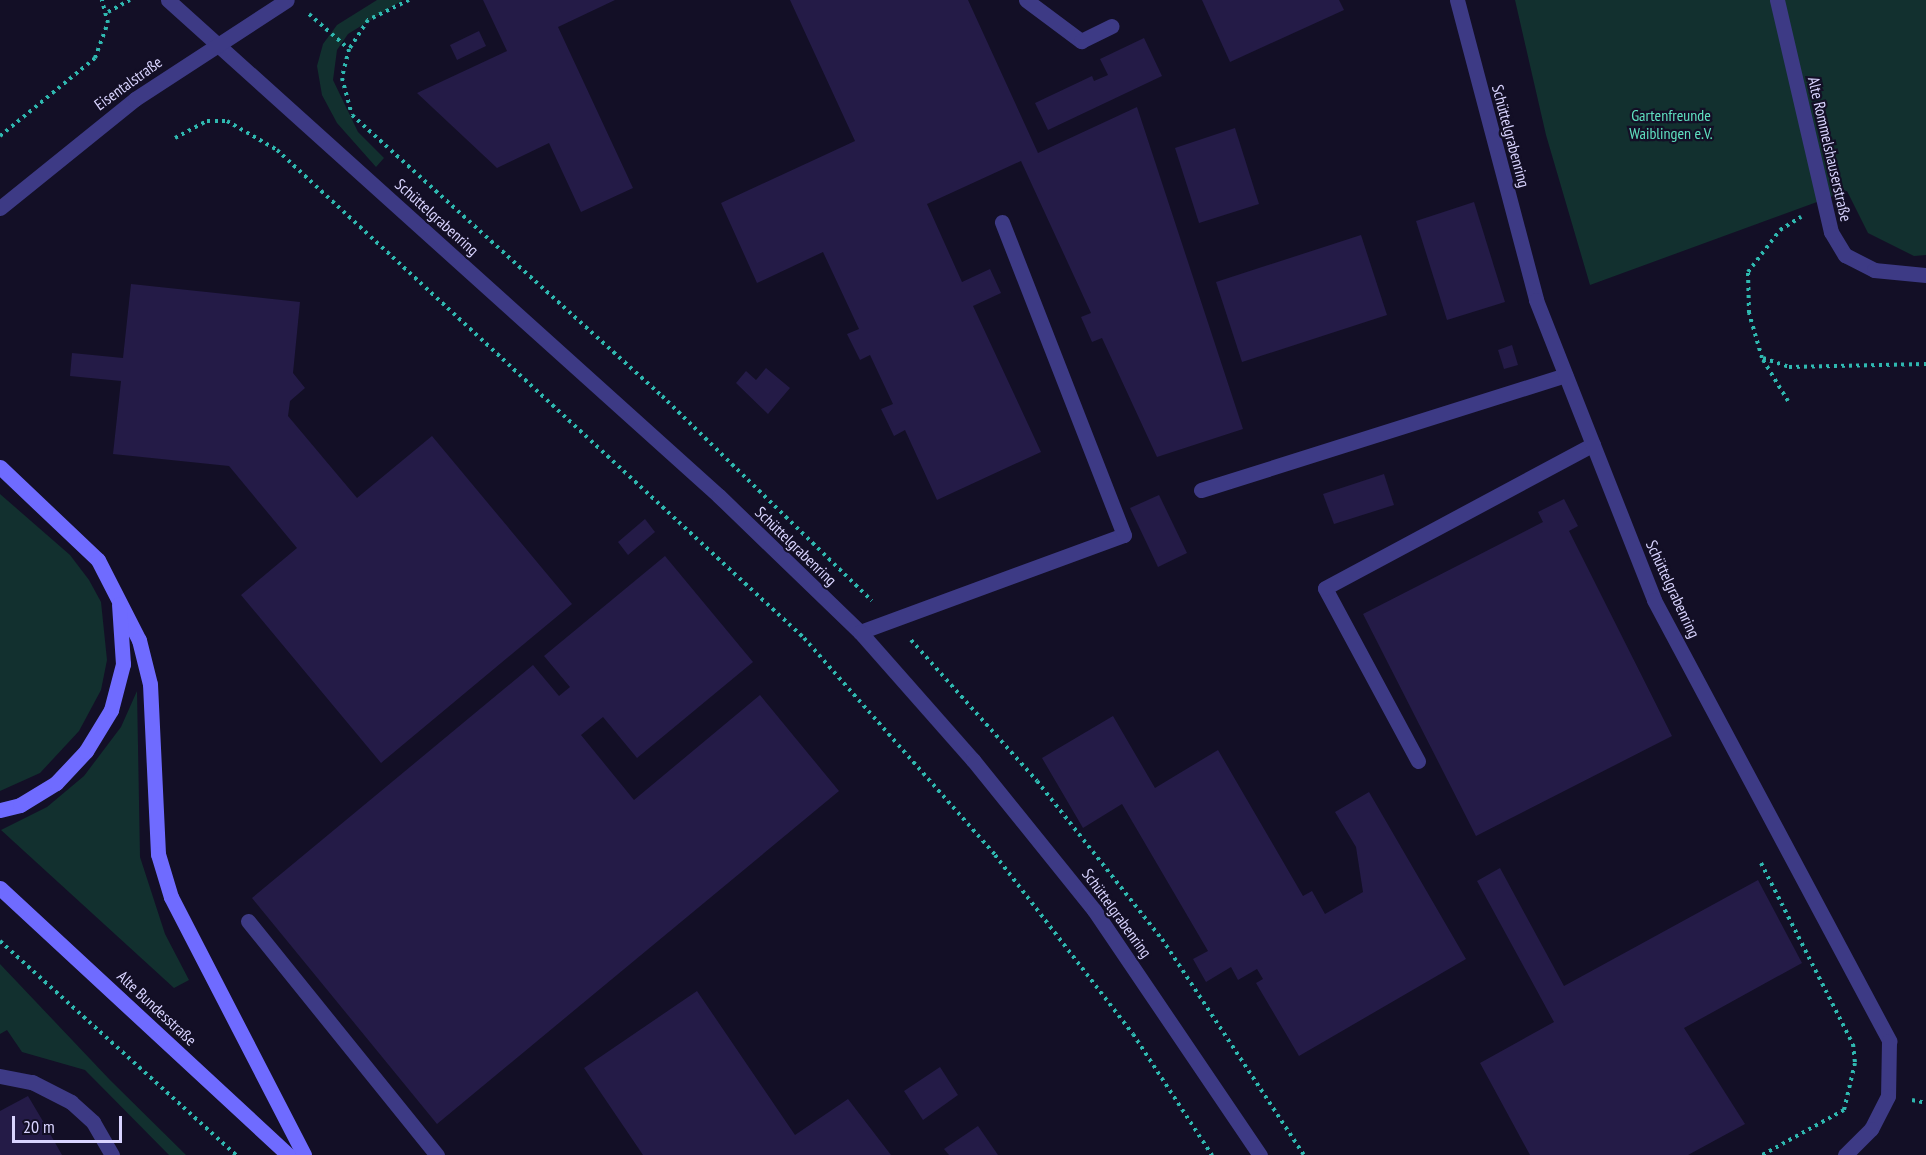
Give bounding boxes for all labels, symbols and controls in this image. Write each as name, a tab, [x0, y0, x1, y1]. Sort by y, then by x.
street label: Eisentalstraße	[90, 52, 166, 114]
street label: Alte Rommelshauserstraße	[1804, 75, 1856, 223]
street label: Schüttelgrabenring	[1488, 83, 1534, 189]
park label: Gartenfreunde Waiblingen e.V.	[1629, 105, 1713, 143]
street label: Schüttelgrabenring	[391, 175, 483, 259]
street label: Schüttelgrabenring	[751, 502, 841, 590]
street label: Schüttelgrabenring	[1642, 537, 1704, 641]
street label: Schüttelgrabenring	[1078, 865, 1156, 961]
street label: Alte Bundesstraße	[114, 967, 200, 1049]
scale bar	[15, 1104, 124, 1142]
text: 20 m	[23, 1115, 55, 1138]

